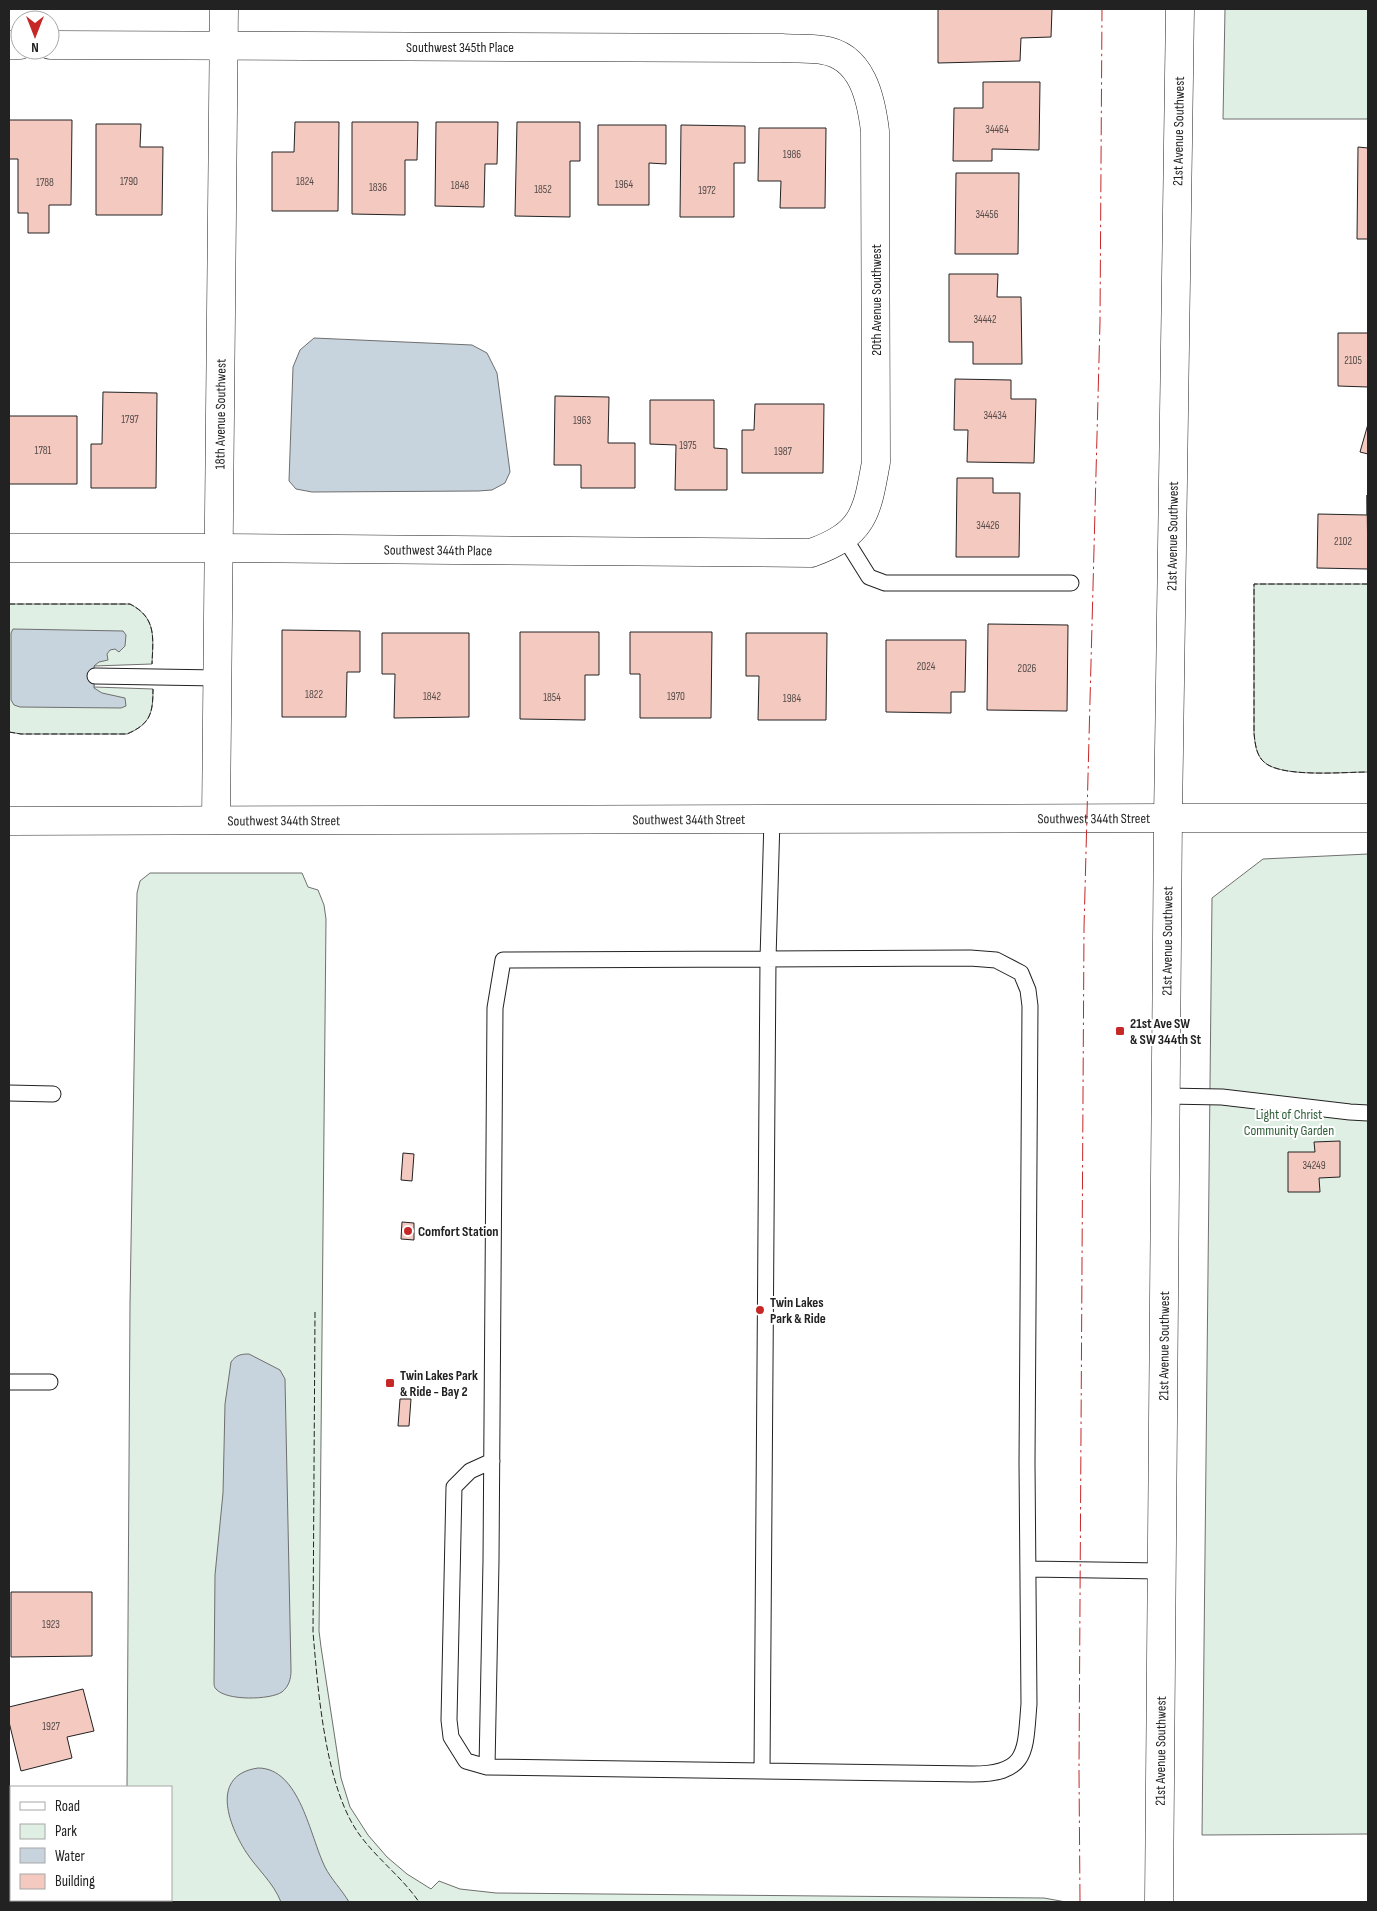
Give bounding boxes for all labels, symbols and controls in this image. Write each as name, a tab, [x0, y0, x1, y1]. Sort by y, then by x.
north arrow	[10, 10, 60, 60]
text: N	[31, 39, 39, 56]
street label: Southwest 345th Place	[406, 39, 514, 56]
street label: 21st Avenue Southwest	[1169, 76, 1187, 186]
house number: 34464	[985, 123, 1009, 136]
house number: 1986	[783, 148, 801, 161]
house number: 1790	[120, 175, 138, 188]
house number: 1824	[296, 175, 314, 188]
house number: 1788	[36, 176, 54, 189]
house number: 1964	[615, 178, 634, 191]
house number: 1848	[451, 179, 469, 192]
house number: 1836	[369, 181, 387, 194]
house number: 1852	[534, 183, 552, 196]
house number: 1972	[698, 184, 716, 197]
house number: 34456	[975, 208, 999, 221]
street label: 20th Avenue Southwest	[868, 244, 885, 356]
house number: 34442	[973, 313, 997, 326]
house number: 2105	[1344, 354, 1362, 367]
street label: 18th Avenue Southwest	[211, 359, 229, 469]
house number: 34434	[983, 409, 1007, 422]
house number: 1797	[121, 413, 139, 426]
house number: 1963	[573, 414, 591, 427]
house number: 1975	[679, 439, 697, 452]
house number: 1781	[35, 444, 52, 457]
house number: 1987	[774, 445, 793, 458]
street label: 21st Avenue Southwest	[1163, 481, 1181, 591]
house number: 34426	[976, 519, 1000, 532]
house number: 2102	[1334, 535, 1352, 548]
street label: Southwest 344th Place	[384, 541, 492, 559]
house number: 2024	[917, 660, 936, 673]
house number: 2026	[1018, 662, 1037, 675]
house number: 1822	[305, 688, 323, 701]
house number: 1842	[423, 690, 442, 703]
house number: 1970	[667, 690, 685, 703]
house number: 1854	[543, 691, 561, 704]
house number: 1984	[783, 692, 802, 705]
street label: Southwest 344th Street	[1038, 810, 1150, 827]
street label: Southwest 344th Street	[633, 811, 745, 828]
street label: Southwest 344th Street	[228, 812, 340, 829]
street label: 21st Avenue Southwest	[1158, 886, 1176, 996]
place label: 21st Ave SW & SW 344th St	[1130, 1015, 1202, 1048]
marker: 21st Ave SW & SW 344th St	[1114, 1025, 1126, 1037]
park label: Light of Christ Community Garden	[1244, 1106, 1334, 1139]
house number: 34249	[1302, 1159, 1326, 1172]
place label: Comfort Station	[418, 1223, 499, 1240]
marker: Comfort Station	[402, 1225, 414, 1237]
street label: 21st Avenue Southwest	[1155, 1291, 1173, 1401]
place label: Twin Lakes Park & Ride	[770, 1294, 826, 1327]
marker: Twin Lakes Park & Ride	[754, 1304, 766, 1316]
place label: Twin Lakes Park & Ride - Bay 2	[400, 1367, 478, 1400]
marker: Twin Lakes Park & Ride - Bay 2	[384, 1377, 396, 1389]
house number: 1923	[42, 1618, 60, 1631]
street label: 21st Avenue Southwest	[1151, 1696, 1169, 1806]
house number: 1927	[42, 1720, 60, 1733]
legend	[10, 1786, 172, 1901]
text: Road	[55, 1797, 80, 1816]
text: Park	[55, 1822, 77, 1841]
text: Water	[55, 1847, 86, 1866]
text: Building	[55, 1872, 95, 1891]

